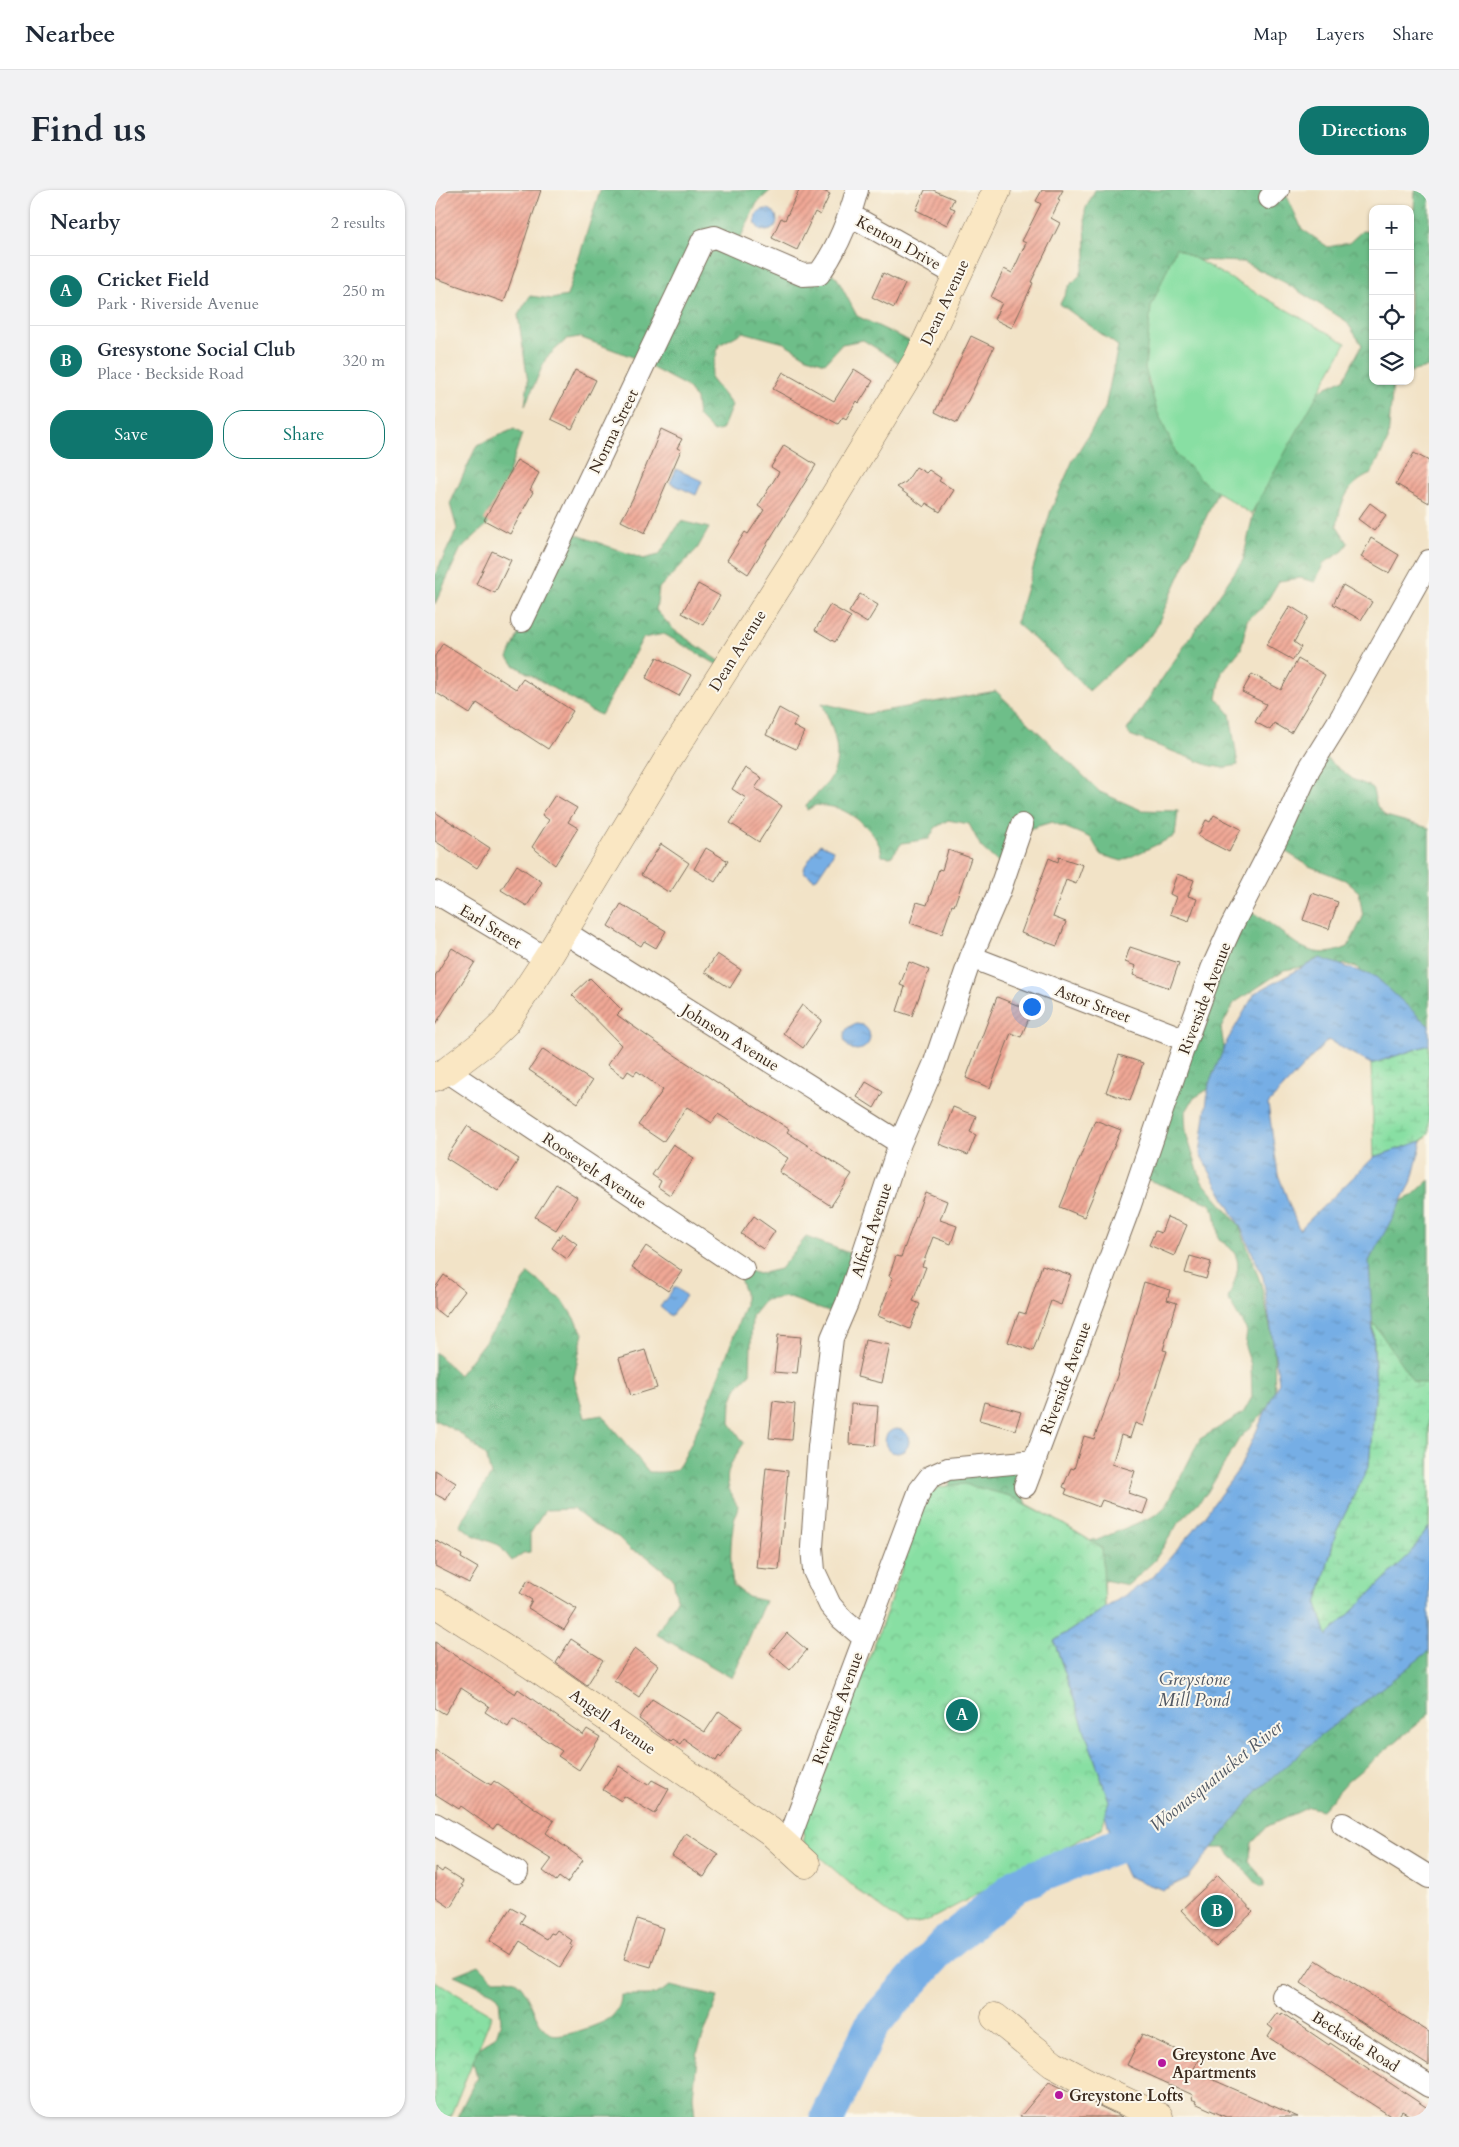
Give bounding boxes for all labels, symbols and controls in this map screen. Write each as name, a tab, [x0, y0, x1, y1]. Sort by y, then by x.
text: Nearbee	[25, 18, 115, 51]
text: Map	[1253, 22, 1288, 47]
text: Layers	[1316, 22, 1365, 47]
text: Share	[1393, 22, 1434, 47]
text: Find us	[30, 106, 146, 154]
button: Directions	[1299, 106, 1429, 155]
map controls	[1369, 205, 1414, 385]
button: +	[1369, 205, 1414, 250]
text: Nearby	[50, 208, 121, 237]
street label: Kenton Drive	[852, 210, 945, 275]
text: 2 results	[331, 212, 385, 234]
button: −	[1369, 250, 1414, 295]
street label: Dean Avenue	[915, 256, 974, 349]
text: Cricket Field	[97, 267, 209, 293]
text: A	[60, 280, 72, 302]
text: 250 m	[343, 280, 385, 302]
text: Park · Riverside Avenue	[97, 293, 259, 315]
button: locate	[1369, 295, 1414, 340]
text: Gresystone Social Club	[97, 337, 296, 363]
button: layers	[1369, 340, 1414, 385]
text: B	[60, 350, 72, 372]
text: 320 m	[343, 350, 385, 372]
text: Place · Beckside Road	[97, 363, 244, 385]
street label: Norma Street	[584, 386, 644, 477]
button: Save	[50, 410, 213, 459]
button: Share	[223, 410, 385, 459]
street label: Dean Avenue	[704, 605, 772, 696]
street label: Earl Street	[455, 900, 526, 954]
street label: Riverside Avenue	[1173, 939, 1236, 1058]
street label: Astor Street	[1052, 979, 1133, 1028]
your location	[1019, 994, 1045, 1020]
street label: Johnson Avenue	[676, 998, 783, 1077]
street label: Roosevelt Avenue	[538, 1128, 651, 1214]
street label: Alfred Avenue	[846, 1180, 898, 1280]
street label: Riverside Avenue	[1035, 1319, 1097, 1438]
street label: Riverside Avenue	[807, 1649, 869, 1768]
water label: Greystone Mill Pond	[1158, 1667, 1231, 1713]
street label: Angell Avenue	[565, 1684, 660, 1760]
pin: A	[946, 1696, 978, 1734]
water label: Woonasquatucket River	[1144, 1714, 1289, 1838]
pin: B	[1201, 1892, 1233, 1930]
street label: Beckside Road	[1308, 2006, 1404, 2078]
place label: Greystone Ave Apartments	[1172, 2044, 1277, 2084]
marker: Greystone Ave Apartments	[1156, 2057, 1168, 2069]
place label: Greystone Lofts	[1069, 2085, 1184, 2107]
marker: Greystone Lofts	[1053, 2089, 1065, 2101]

